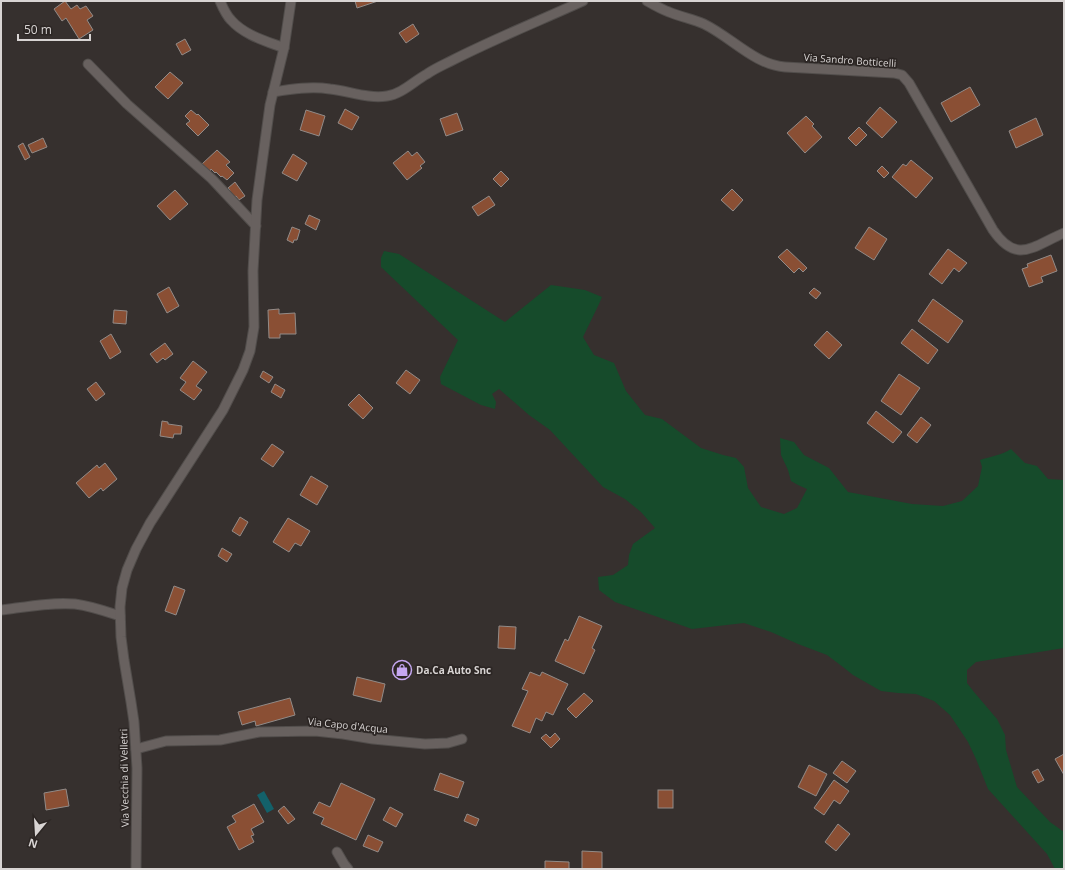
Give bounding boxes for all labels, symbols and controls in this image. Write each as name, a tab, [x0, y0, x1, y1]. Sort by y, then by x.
scale bar	[18, 16, 90, 42]
text: 50 m	[24, 21, 52, 38]
street label: Via Sandro Botticelli	[803, 50, 897, 70]
shop icon: Da.Ca Auto Snc	[391, 659, 413, 681]
place label: Da.Ca Auto Snc	[416, 663, 491, 677]
street label: Via Capo d'Acqua	[307, 714, 389, 736]
street label: Via Vecchia di Velletri	[116, 729, 132, 827]
north arrow	[16, 814, 56, 854]
text: N	[26, 835, 39, 853]

